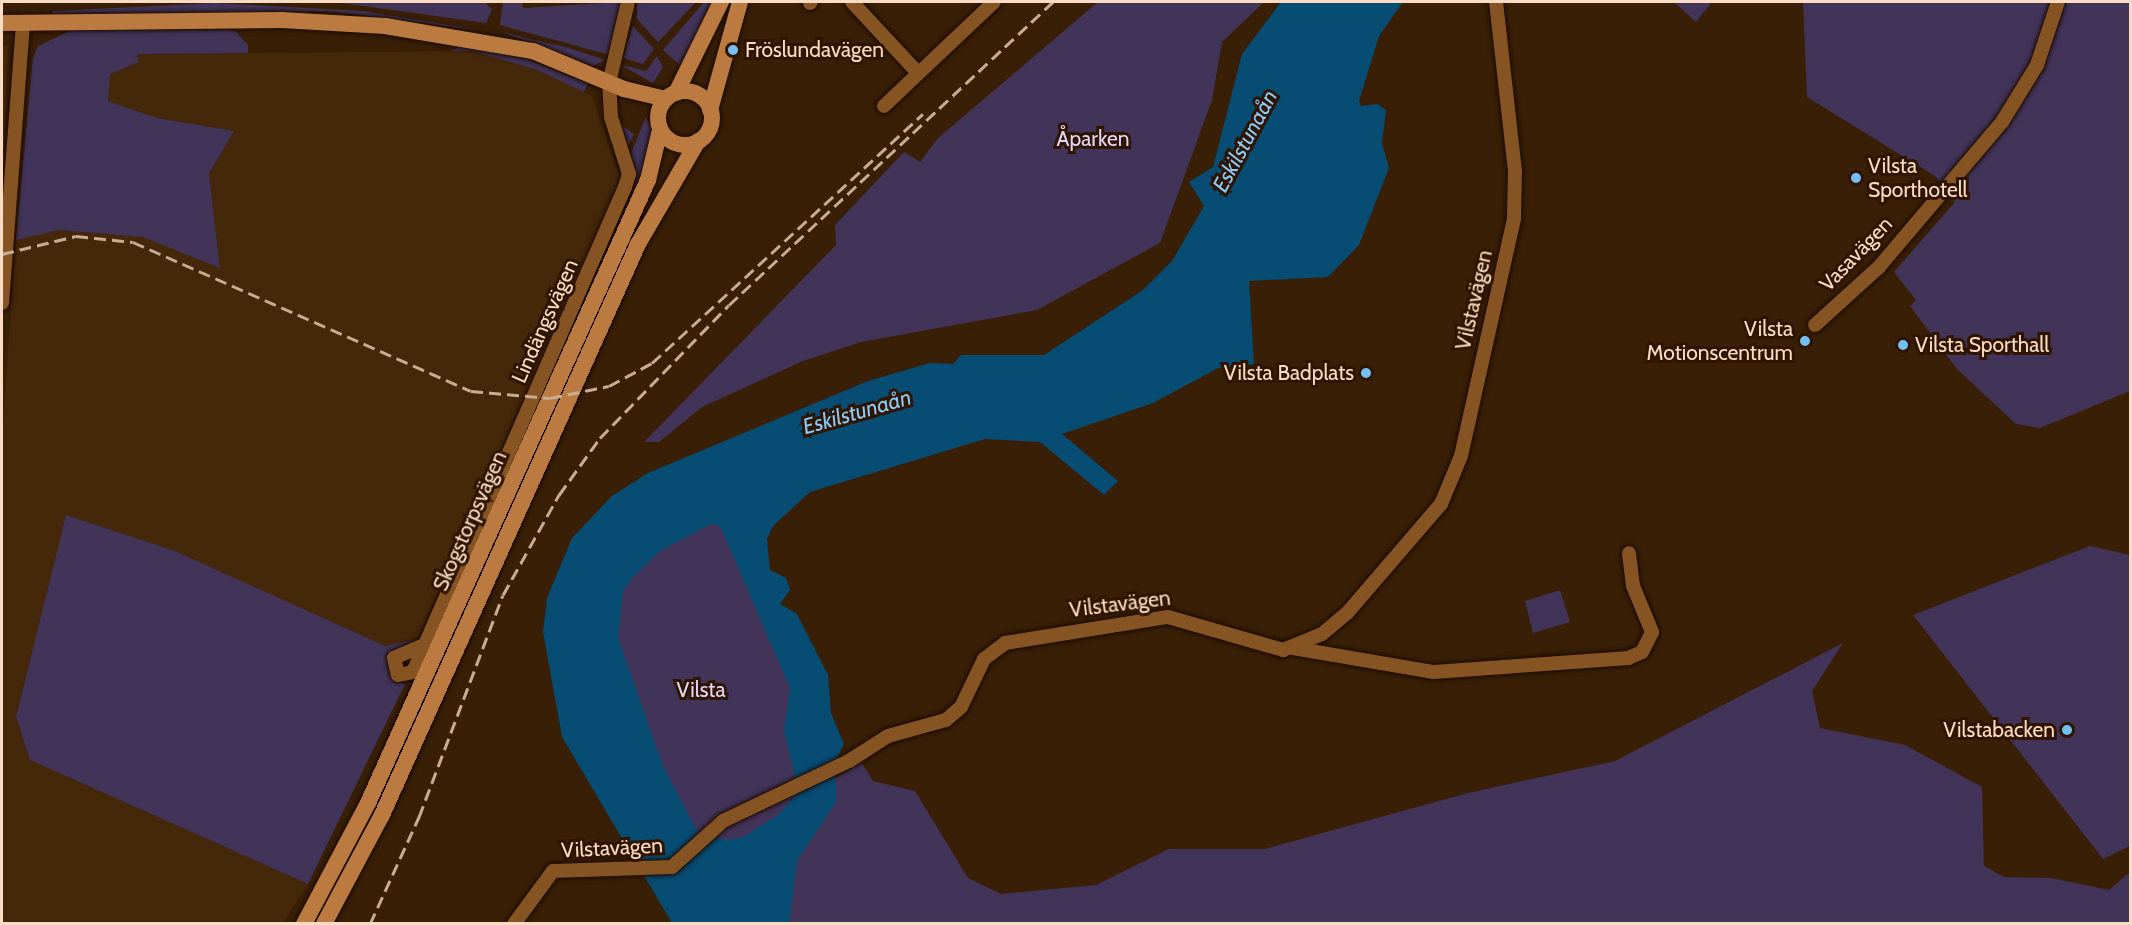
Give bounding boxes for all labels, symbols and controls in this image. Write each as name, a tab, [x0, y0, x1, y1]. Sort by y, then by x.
place label: Fröslundavägen	[745, 37, 884, 63]
marker: Fröslundavägen	[726, 43, 740, 57]
water label: Eskilstunaån	[1207, 86, 1283, 196]
park label: Åparken	[1057, 126, 1129, 152]
place label: Vilsta Sporthotell	[1868, 153, 1968, 203]
marker: Vilsta Sporthotell	[1849, 171, 1863, 185]
street label: Vasavägen	[1814, 212, 1898, 296]
street label: Vilstavägen	[1450, 248, 1498, 352]
street label: Lindängsvägen	[507, 255, 583, 387]
place label: Vilsta Motionscentrum	[1646, 316, 1793, 366]
place label: Vilsta Sporthall	[1915, 332, 2049, 358]
marker: Vilsta Motionscentrum	[1798, 334, 1812, 348]
marker: Vilsta Sporthall	[1896, 338, 1910, 352]
place label: Vilsta Badplats	[1224, 360, 1354, 386]
marker: Vilsta Badplats	[1359, 366, 1373, 380]
water label: Eskilstunaån	[800, 384, 914, 440]
street label: Skogstorpsvägen	[428, 447, 512, 595]
street label: Vilstavägen	[1068, 585, 1172, 623]
park label: Vilsta	[677, 677, 725, 703]
place label: Vilstabacken	[1943, 717, 2055, 743]
marker: Vilstabacken	[2060, 723, 2074, 737]
street label: Vilstavägen	[560, 833, 664, 863]

